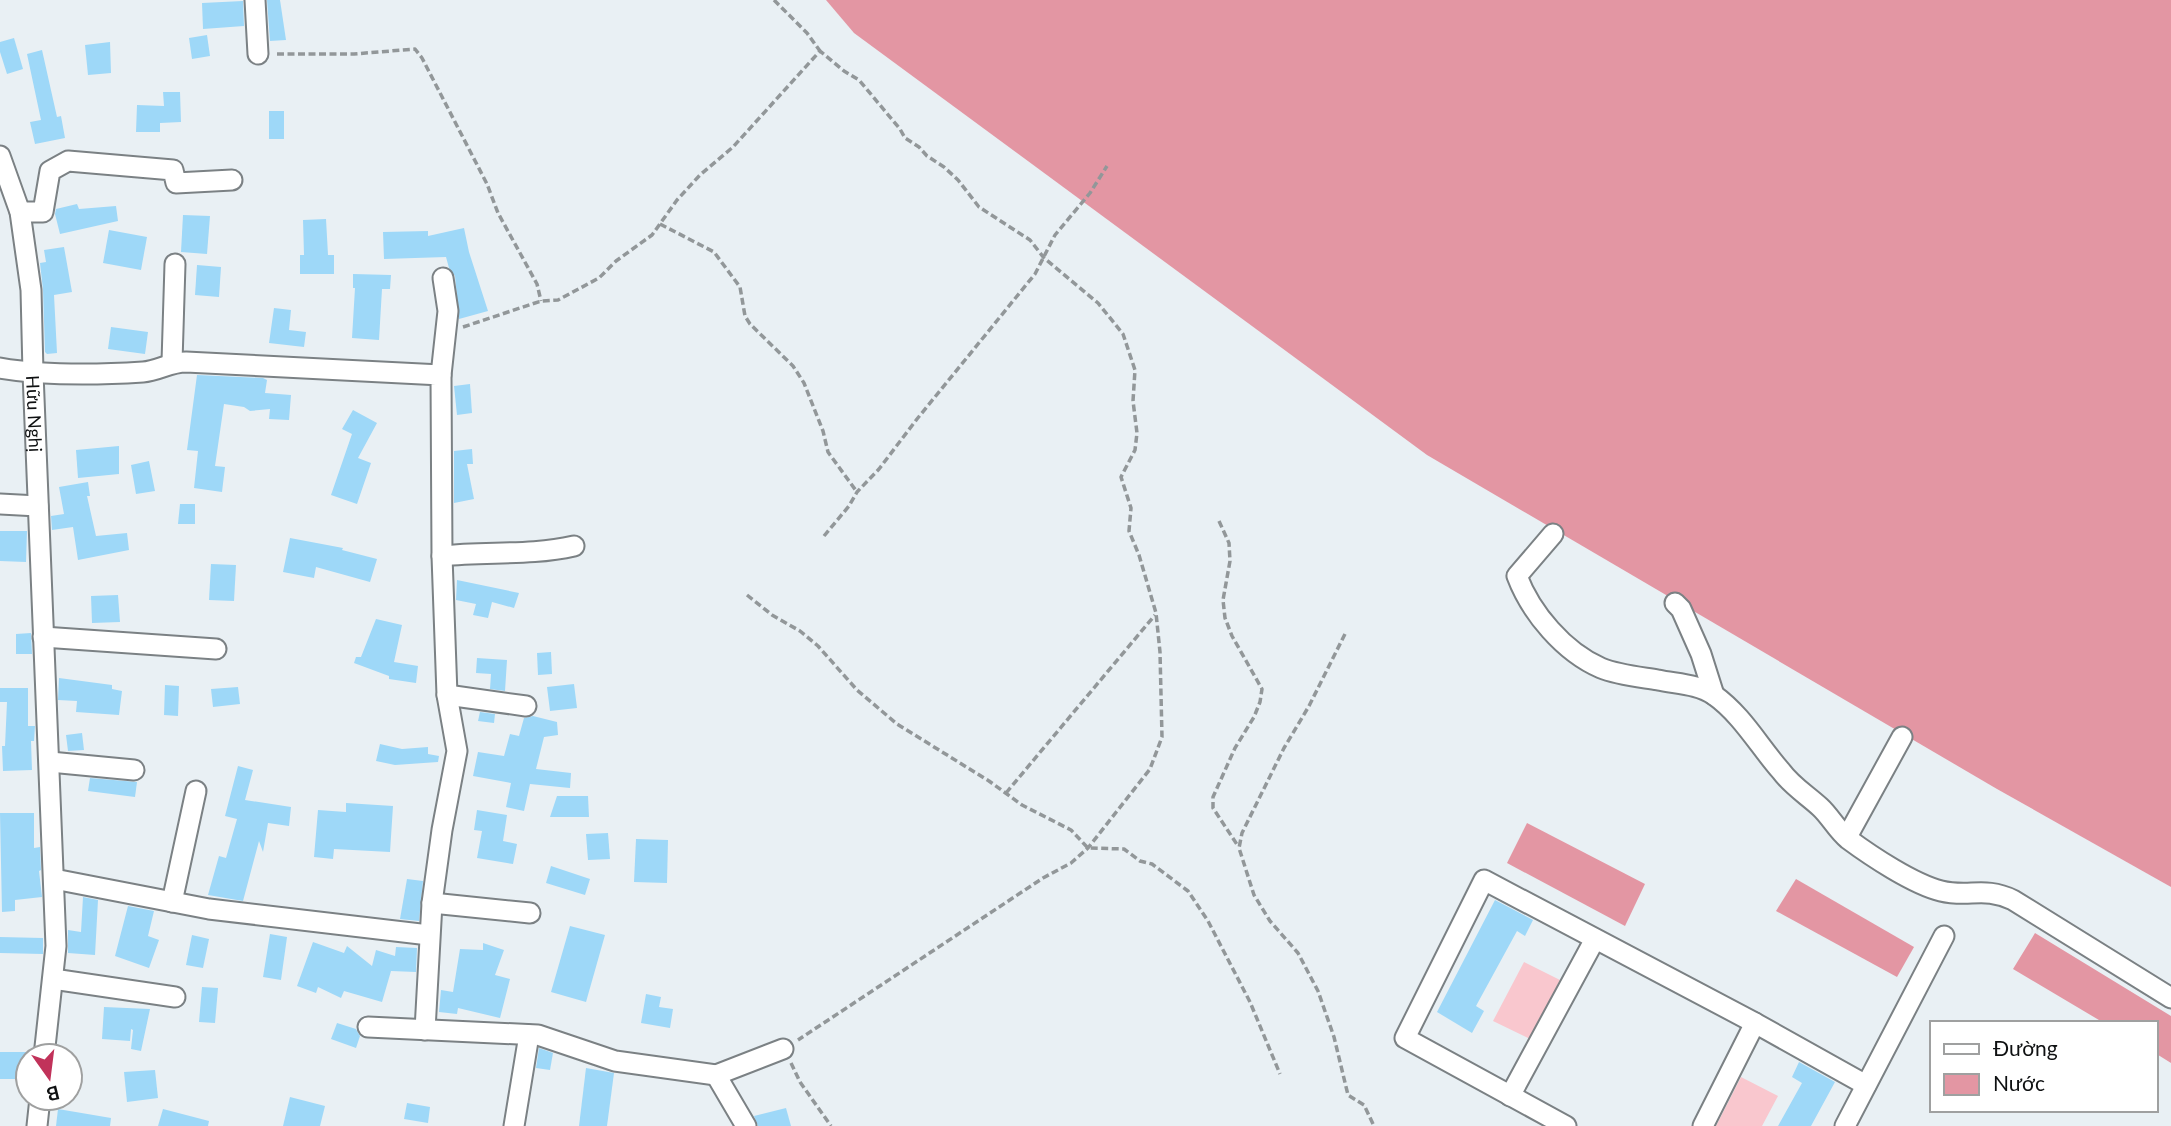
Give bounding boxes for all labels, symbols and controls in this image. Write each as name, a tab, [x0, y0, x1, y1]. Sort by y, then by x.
street label: Hữu Nghị	[22, 375, 47, 453]
legend	[1930, 1021, 2157, 1112]
text: Đường	[1993, 1035, 2058, 1060]
north arrow	[14, 1042, 84, 1112]
text: Nước	[1993, 1070, 2045, 1095]
text: B	[44, 1081, 62, 1107]

